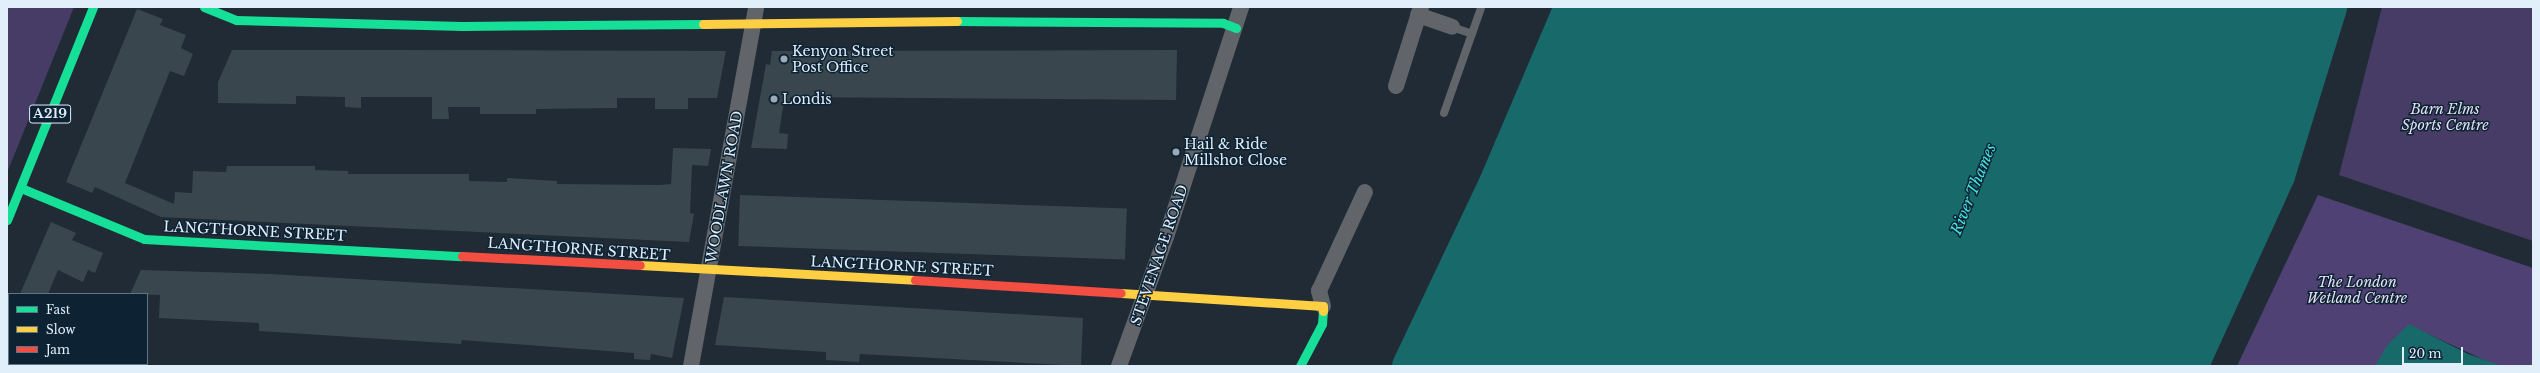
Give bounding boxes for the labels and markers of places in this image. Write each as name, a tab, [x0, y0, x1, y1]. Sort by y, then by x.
place label: Kenyon Street Post Office	[792, 43, 894, 76]
marker: Kenyon Street Post Office	[779, 54, 789, 64]
place label: Londis	[782, 91, 832, 107]
marker: Londis	[769, 94, 779, 104]
place label: Hail & Ride Millshot Close	[1184, 136, 1287, 168]
marker: Hail & Ride Millshot Close	[1171, 147, 1181, 157]

